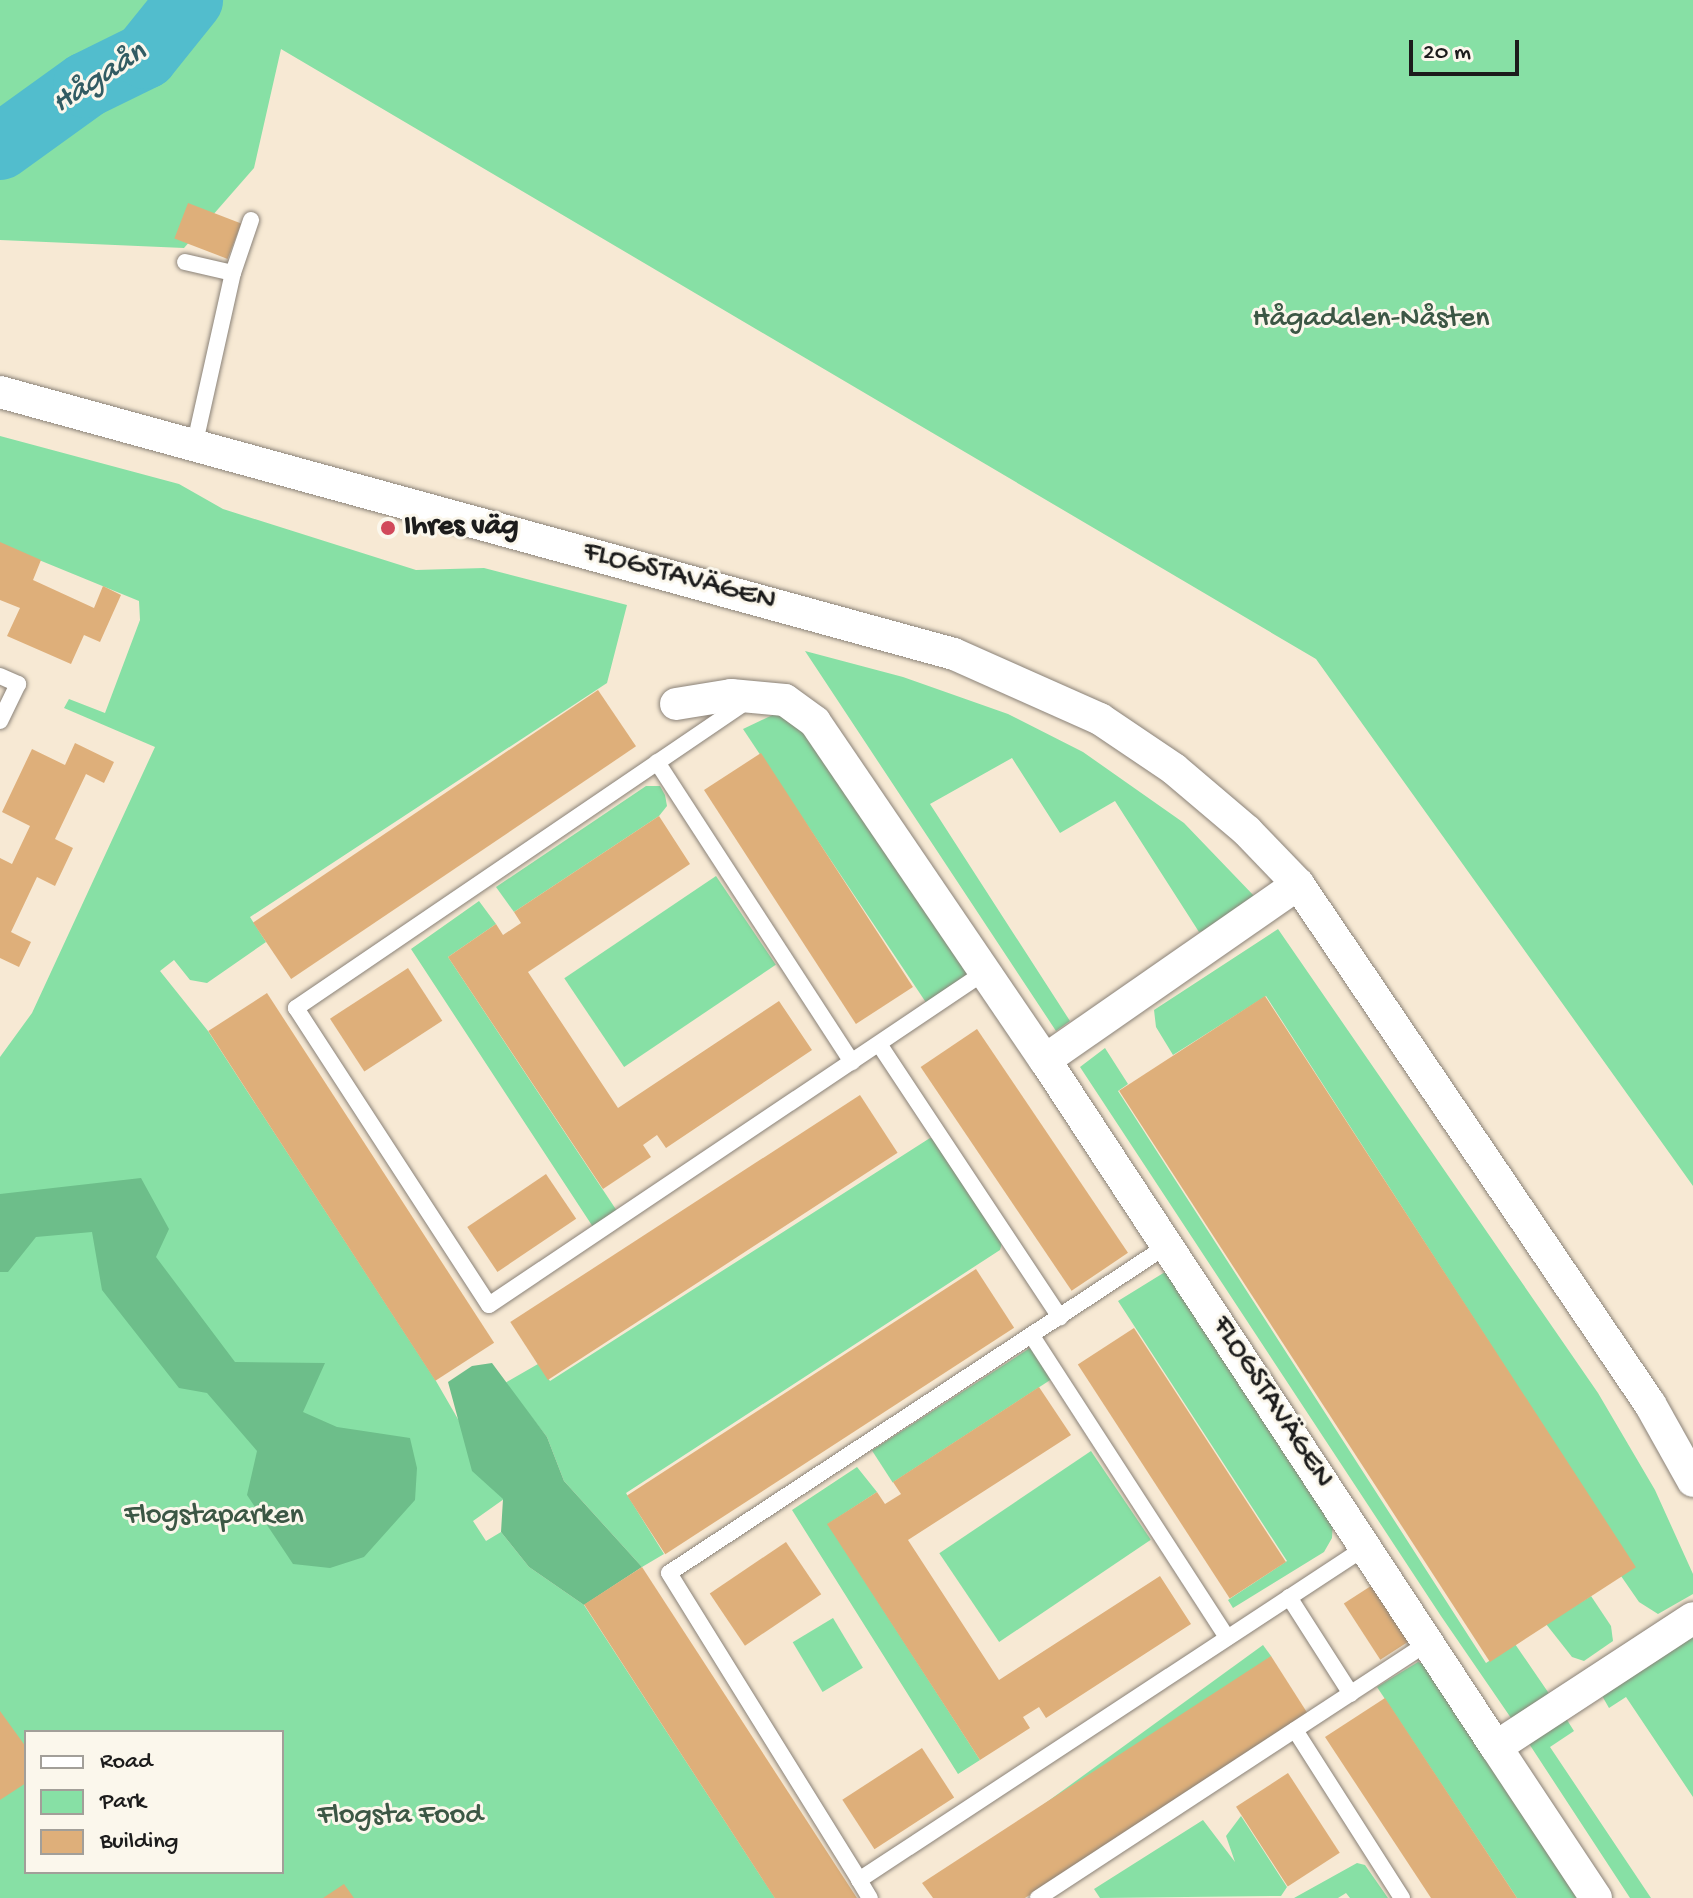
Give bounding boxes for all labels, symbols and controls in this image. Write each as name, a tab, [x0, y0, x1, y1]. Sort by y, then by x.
scale bar	[1413, 24, 1523, 74]
water label: Hågaån	[46, 34, 154, 124]
text: 20 m	[1423, 39, 1471, 68]
park label: Hågadalen-Nåsten	[1253, 302, 1489, 338]
place label: Ihres väg	[404, 510, 519, 546]
marker: Ihres väg	[379, 519, 397, 537]
street label: FLOGSTAVÄGEN	[579, 535, 779, 621]
street label: FLOGSTAVÄGEN	[1202, 1310, 1340, 1496]
park label: Flogstaparken	[124, 1499, 304, 1535]
legend	[24, 1730, 284, 1874]
text: Road	[100, 1748, 152, 1777]
text: Park	[100, 1788, 146, 1817]
park label: Flogsta Food	[317, 1799, 483, 1835]
text: Building	[100, 1828, 178, 1857]

